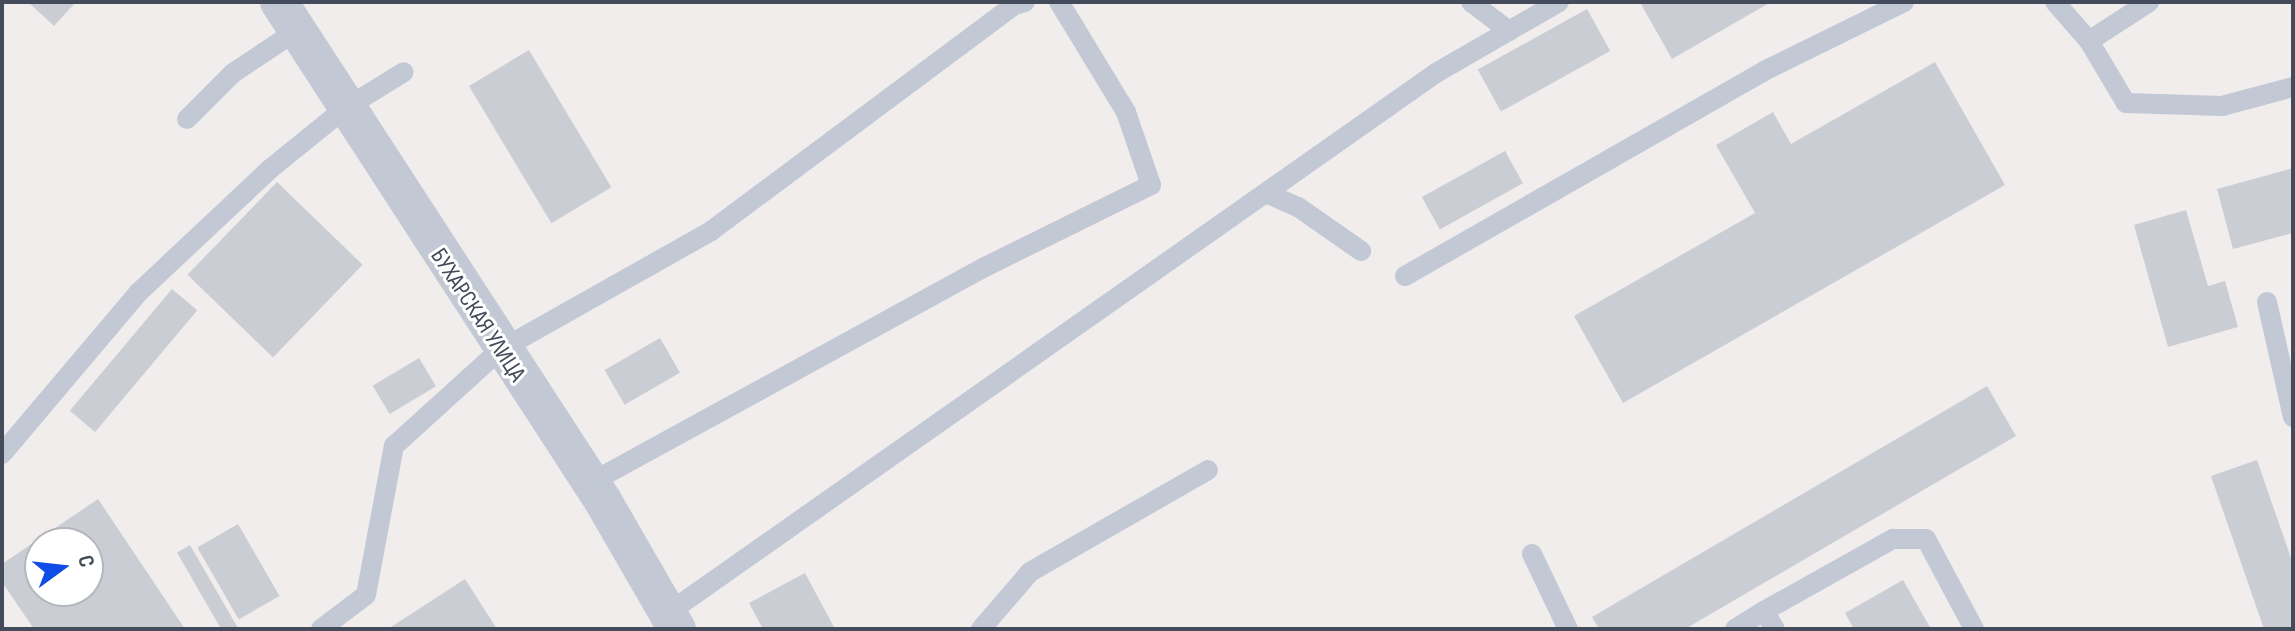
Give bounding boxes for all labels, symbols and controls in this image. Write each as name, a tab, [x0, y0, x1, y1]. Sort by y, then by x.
street label: БУХАРСКАЯ УЛИЦА	[424, 243, 532, 387]
north arrow	[24, 527, 104, 607]
text: С	[71, 552, 100, 570]

